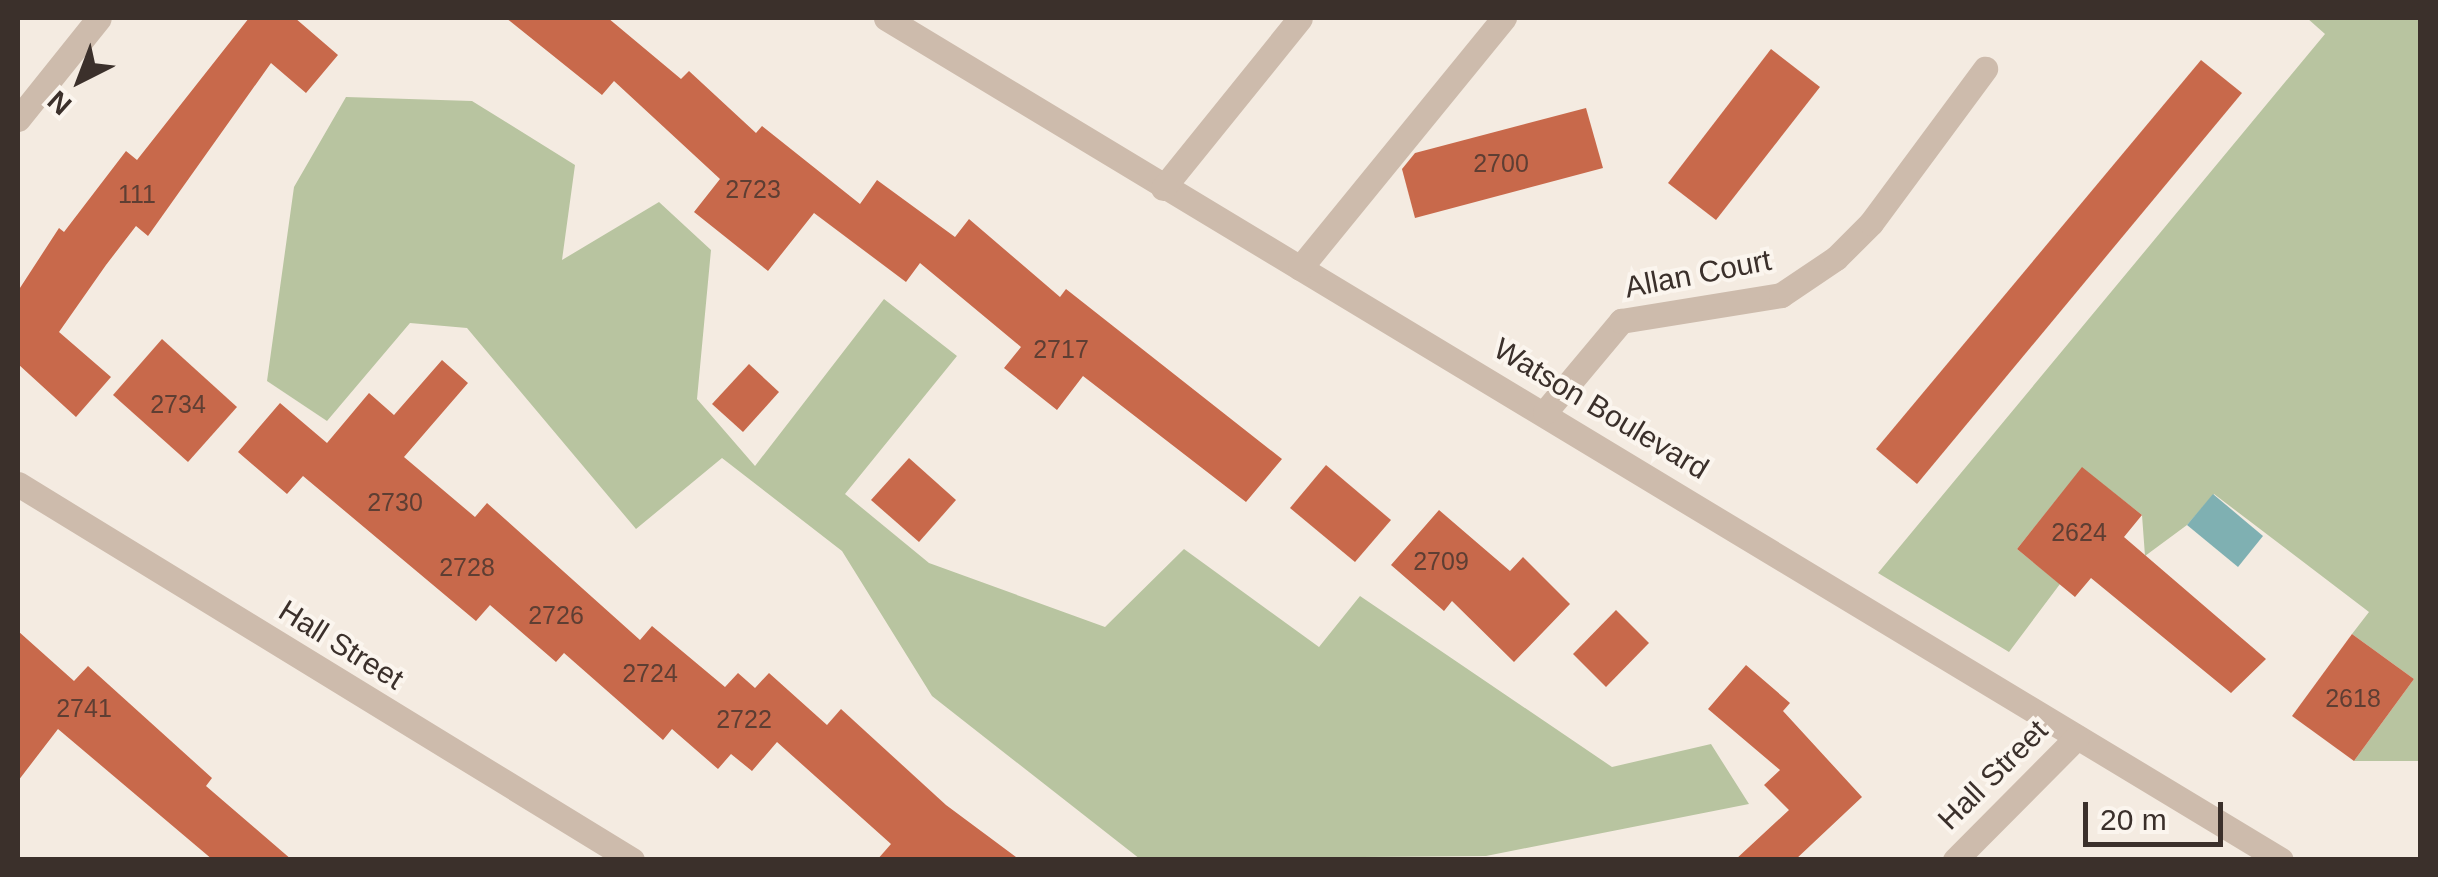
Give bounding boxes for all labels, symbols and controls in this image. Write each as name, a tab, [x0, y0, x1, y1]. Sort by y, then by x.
north arrow	[30, 30, 130, 130]
text: N	[42, 84, 77, 121]
house number: 2700	[1473, 148, 1529, 178]
house number: 2723	[725, 174, 781, 204]
house number: 111	[118, 179, 156, 209]
street label: Allan Court	[1622, 242, 1774, 306]
street label: Watson Boulevard	[1487, 331, 1715, 487]
house number: 2717	[1033, 334, 1089, 364]
house number: 2734	[150, 389, 206, 419]
house number: 2730	[367, 487, 423, 517]
house number: 2624	[2051, 517, 2107, 547]
house number: 2709	[1413, 546, 1469, 576]
house number: 2728	[439, 552, 495, 582]
street label: Hall Street	[272, 593, 410, 697]
house number: 2726	[528, 600, 584, 630]
house number: 2724	[622, 658, 678, 688]
house number: 2618	[2325, 683, 2381, 713]
house number: 2741	[56, 693, 112, 723]
house number: 2722	[716, 704, 772, 734]
street label: Hall Street	[1931, 713, 2055, 837]
scale bar	[2088, 782, 2228, 844]
text: 20 m	[2100, 803, 2167, 836]

